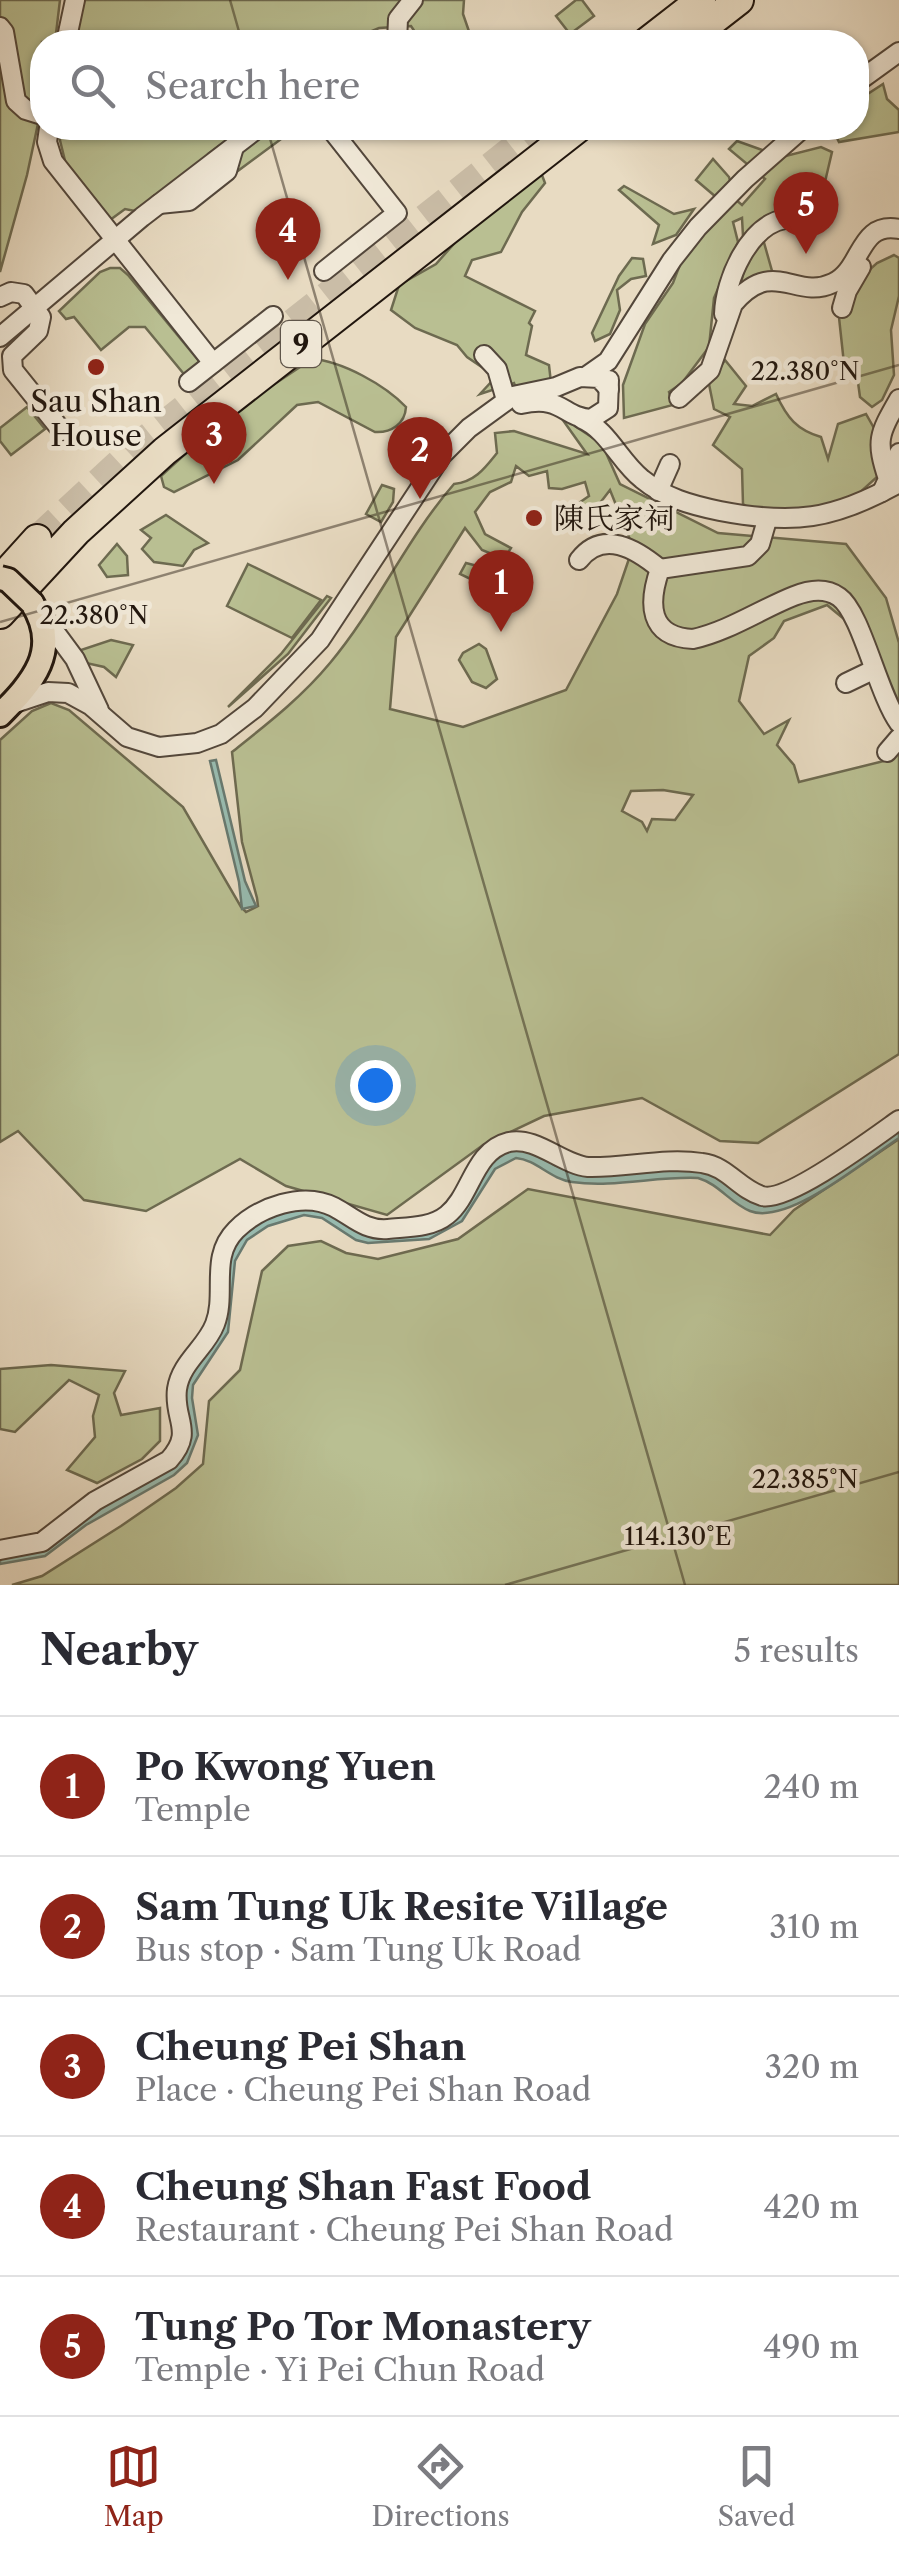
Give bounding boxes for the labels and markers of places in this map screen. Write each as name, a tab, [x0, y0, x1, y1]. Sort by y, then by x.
pin: 5	[774, 172, 838, 254]
pin: 4	[256, 198, 320, 280]
marker: Sau Shan House	[85, 356, 107, 378]
place label: Sau Shan House	[30, 383, 162, 454]
pin: 3	[182, 402, 246, 484]
pin: 2	[388, 416, 452, 499]
place label: 陳氏家祠	[554, 500, 674, 537]
marker: 陳氏家祠	[523, 507, 545, 529]
pin: 1	[468, 550, 534, 632]

